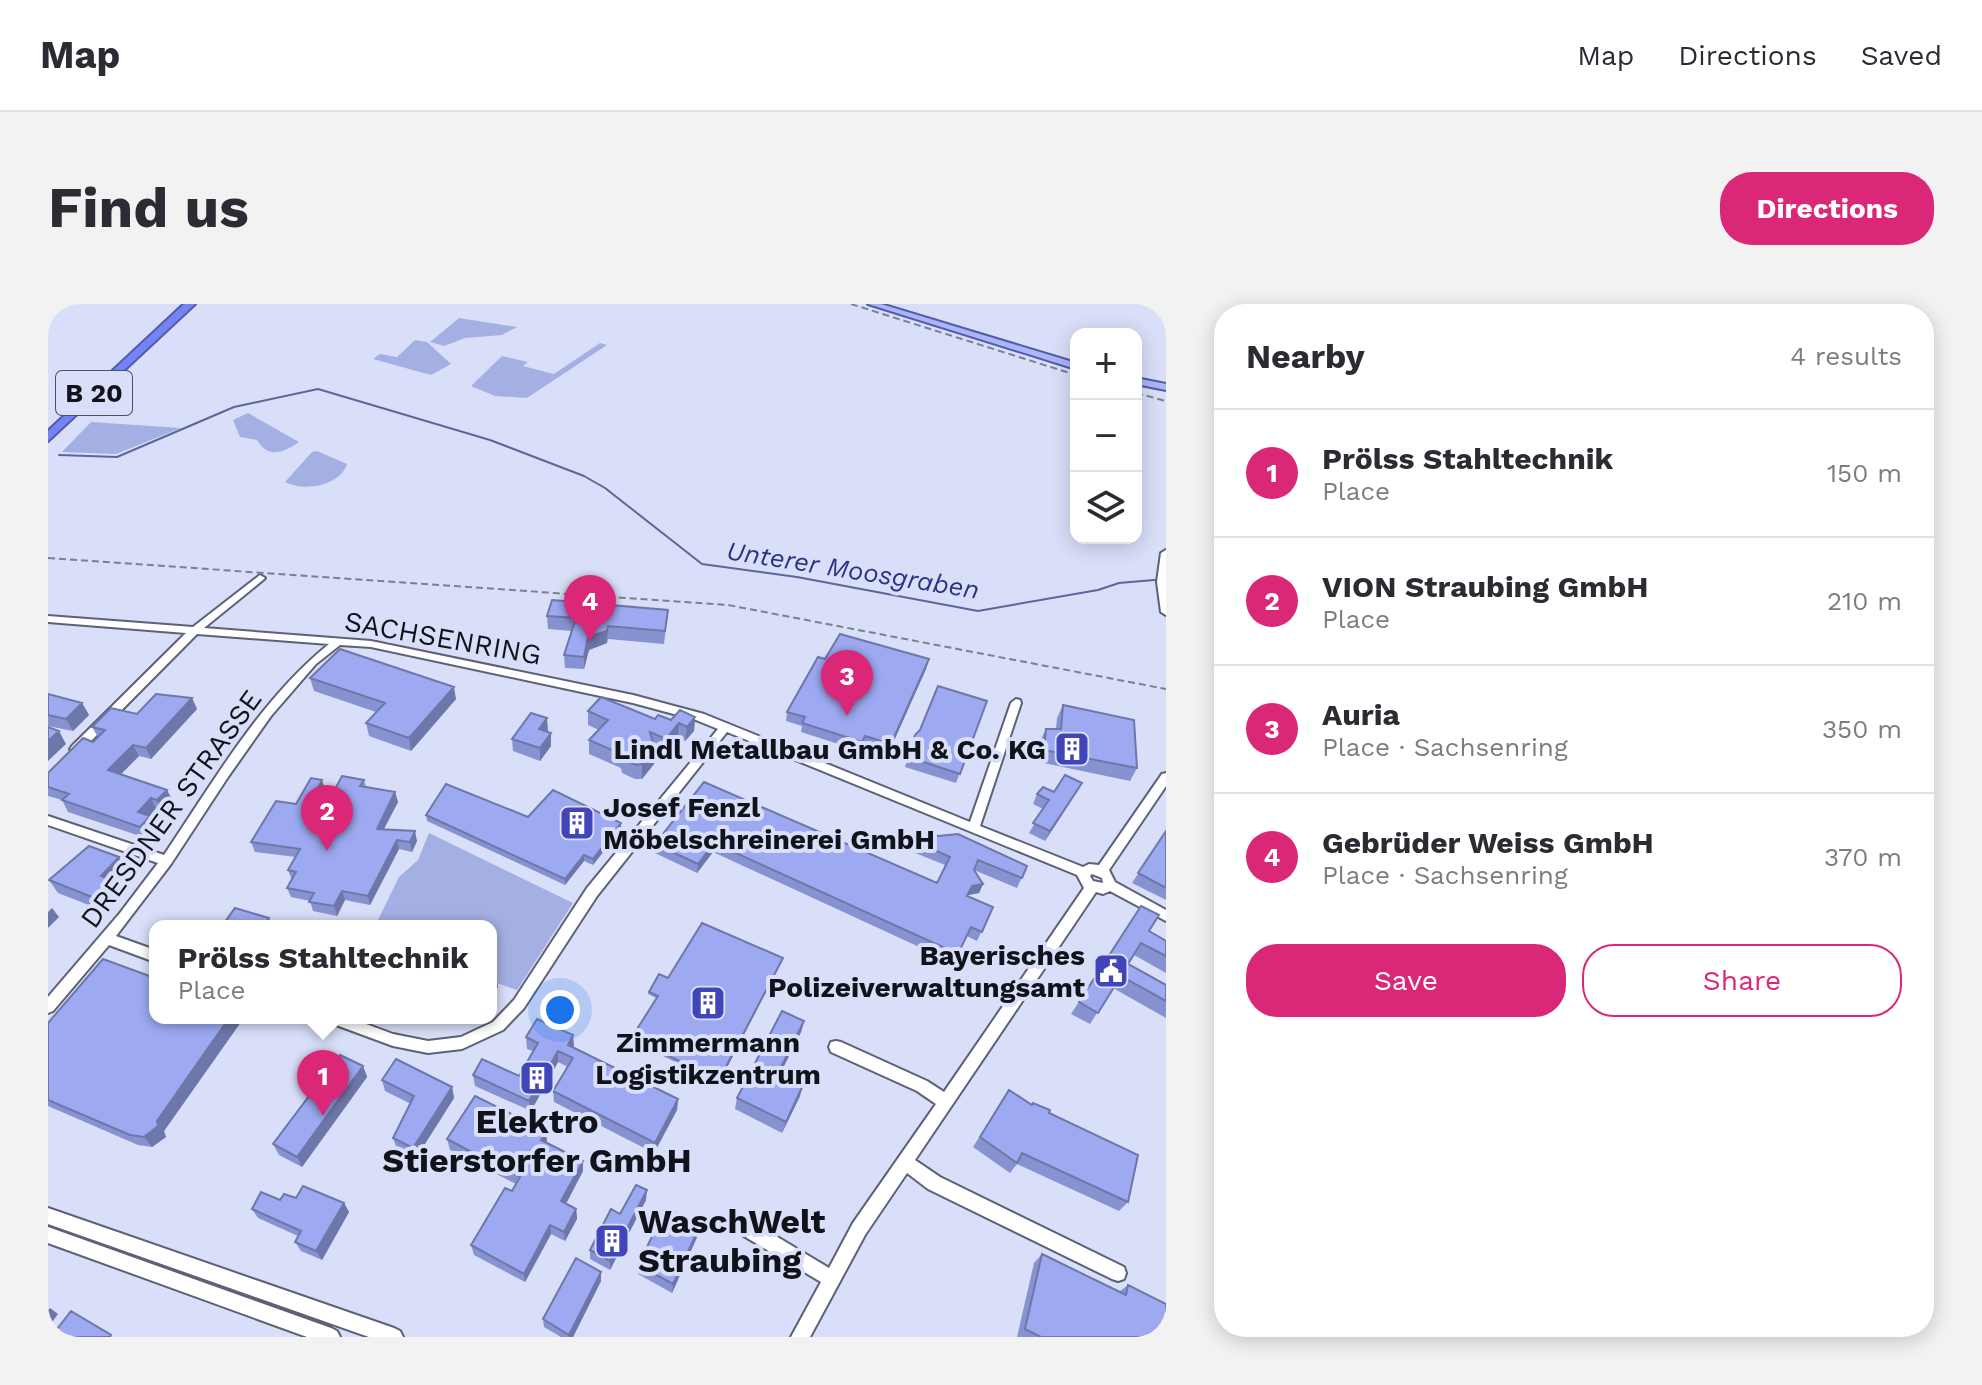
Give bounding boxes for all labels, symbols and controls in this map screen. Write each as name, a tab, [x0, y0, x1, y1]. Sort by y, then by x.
text: Map	[40, 33, 120, 77]
text: Map	[1577, 39, 1634, 72]
text: Directions	[1678, 39, 1817, 72]
text: Saved	[1861, 39, 1942, 72]
button: Directions	[1720, 172, 1934, 245]
text: Find us	[48, 175, 249, 241]
map controls	[1070, 328, 1142, 544]
button: +	[1070, 328, 1142, 400]
text: Nearby	[1246, 336, 1365, 376]
text: 4 results	[1790, 341, 1902, 371]
road number: B 20	[56, 371, 132, 415]
button: −	[1070, 400, 1142, 472]
text: Prölss Stahltechnik	[1322, 441, 1613, 476]
text: 1	[1266, 458, 1278, 488]
text: 150 m	[1827, 458, 1902, 488]
button: layers	[1070, 472, 1142, 544]
text: Place	[1322, 476, 1390, 506]
water label: Unterer Moosgraben	[725, 535, 981, 605]
text: VION Straubing GmbH	[1322, 569, 1648, 604]
pin: 4	[564, 575, 616, 641]
text: 2	[1264, 586, 1280, 616]
text: 210 m	[1827, 586, 1902, 616]
street label: SACHSENRING	[342, 604, 544, 672]
text: Place	[1322, 604, 1390, 634]
pin: 3	[821, 650, 873, 716]
street label: DRESDNER STRASSE	[74, 684, 268, 934]
text: Auria	[1322, 697, 1400, 732]
text: 3	[1264, 714, 1280, 744]
text: 350 m	[1822, 714, 1902, 744]
building icon: Lindl Metallbau GmbH & Co. KG	[1053, 730, 1091, 768]
text: Place · Sachsenring	[1322, 732, 1568, 762]
place label: Lindl Metallbau GmbH & Co. KG	[613, 733, 1046, 766]
pin: 2	[301, 785, 353, 851]
place label: Josef Fenzl Möbelschreinerei GmbH	[603, 791, 935, 856]
building icon: Josef Fenzl Möbelschreinerei GmbH	[558, 804, 596, 842]
text: Gebrüder Weiss GmbH	[1322, 825, 1654, 860]
text: 4	[1264, 842, 1280, 872]
text: 370 m	[1824, 842, 1902, 872]
text: Place · Sachsenring	[1322, 860, 1568, 890]
popup	[149, 920, 497, 1024]
place label: Bayerisches Polizeiverwaltungsamt	[768, 939, 1085, 1004]
text: Prölss Stahltechnik	[177, 940, 469, 975]
button: Save	[1246, 944, 1566, 1017]
button: Share	[1582, 944, 1902, 1017]
public building icon: Bayerisches Polizeiverwaltungsamt	[1092, 952, 1130, 990]
text: Place	[177, 975, 246, 1005]
building icon: Zimmermann Logistikzentrum	[689, 984, 727, 1022]
your location	[540, 990, 580, 1030]
place label: Zimmermann Logistikzentrum	[595, 1026, 821, 1091]
pin: 1	[297, 1050, 349, 1116]
building icon: Elektro Stierstorfer GmbH	[518, 1059, 556, 1097]
place label: Elektro Stierstorfer GmbH	[382, 1101, 692, 1180]
place label: WaschWelt Straubing	[638, 1201, 826, 1280]
building icon: WaschWelt Straubing	[593, 1222, 631, 1260]

